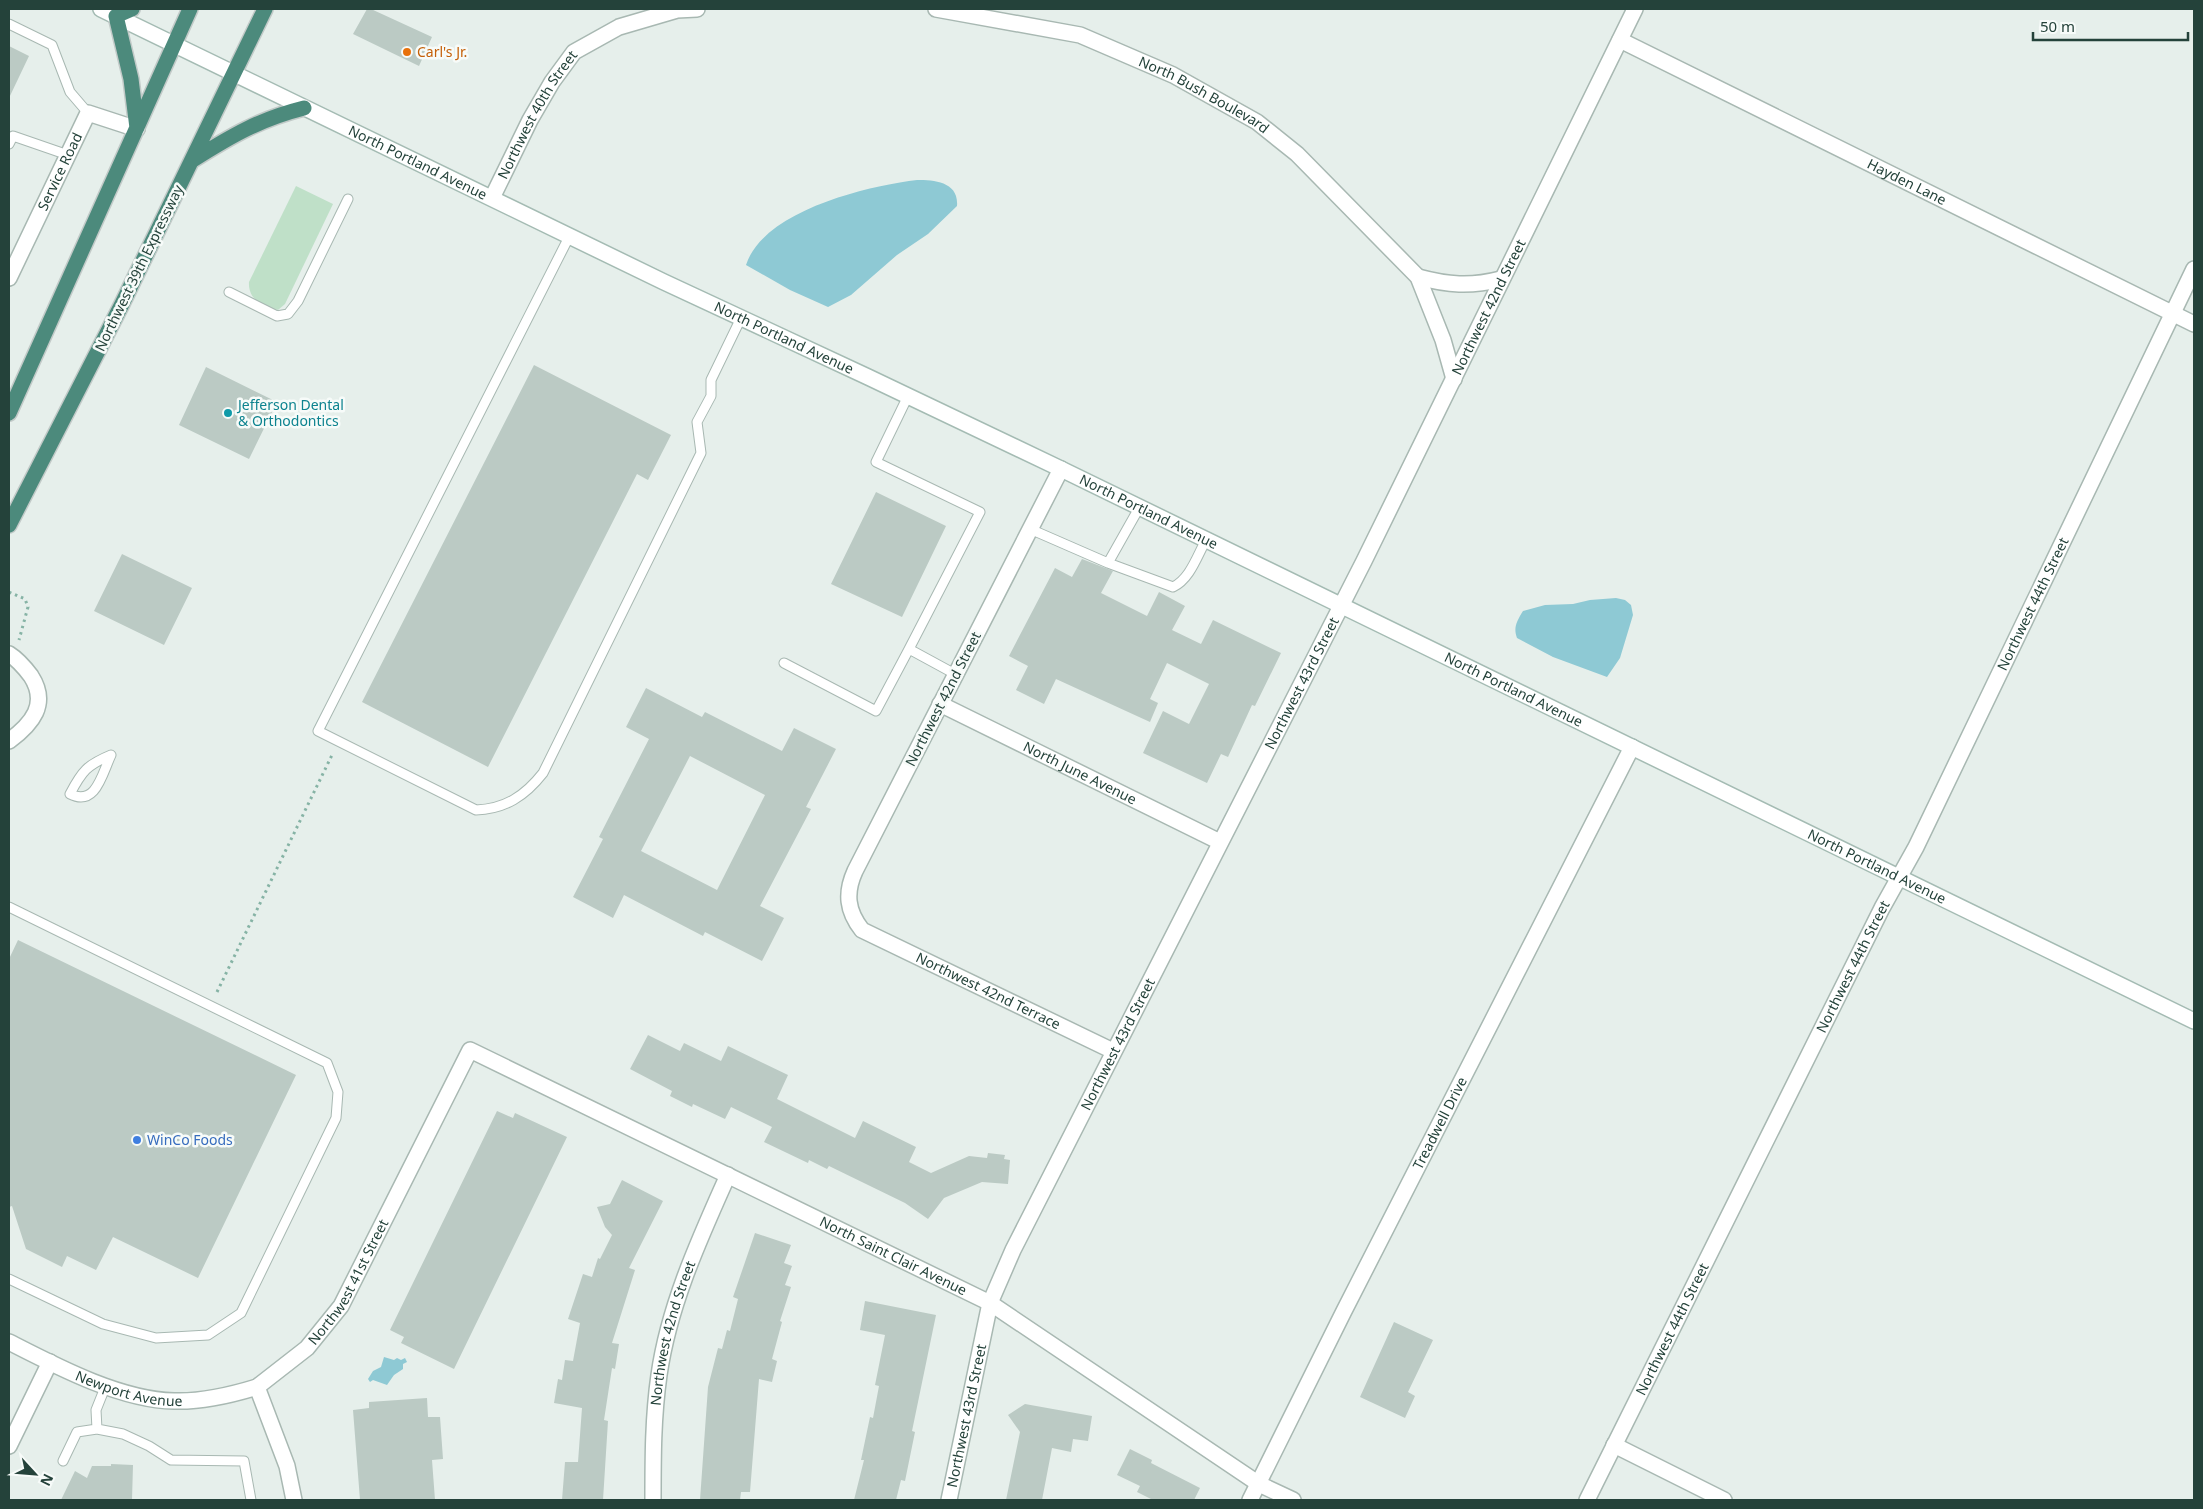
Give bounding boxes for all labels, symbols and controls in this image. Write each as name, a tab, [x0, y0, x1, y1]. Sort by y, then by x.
scale bar	[2033, 10, 2188, 42]
text: 50 m	[2040, 16, 2075, 36]
place label: Carl's Jr.	[417, 42, 467, 61]
marker: Carl's Jr.	[401, 46, 413, 58]
street label: Northwest 40th Street	[493, 46, 581, 182]
street label: North Bush Boulevard	[1136, 51, 1273, 137]
street label: North Portland Avenue	[346, 120, 490, 204]
street label: Service Road	[33, 129, 86, 213]
street label: Hayden Lane	[1864, 154, 1950, 209]
street label: Northwest 39th Expressway	[90, 181, 188, 354]
street label: Northwest 42nd Street	[1447, 236, 1530, 378]
street label: North Portland Avenue	[711, 297, 857, 378]
place label: Jefferson Dental & Orthodontics	[236, 395, 344, 430]
marker: Jefferson Dental & Orthodontics	[222, 407, 234, 419]
street label: North Portland Avenue	[1076, 469, 1221, 553]
street label: Northwest 44th Street	[1992, 534, 2073, 673]
street label: Northwest 43rd Street	[1260, 614, 1343, 752]
street label: Northwest 42nd Street	[900, 628, 985, 769]
street label: North Portland Avenue	[1441, 647, 1586, 731]
street label: North June Avenue	[1020, 737, 1140, 809]
street label: North Portland Avenue	[1805, 824, 1949, 908]
street label: Northwest 44th Street	[1811, 897, 1893, 1036]
street label: Northwest 42nd Terrace	[913, 947, 1064, 1033]
street label: Northwest 43rd Street	[1076, 975, 1159, 1113]
street label: Treadwell Drive	[1408, 1073, 1471, 1172]
place label: WinCo Foods	[147, 1130, 233, 1149]
marker: WinCo Foods	[131, 1134, 143, 1146]
street label: North Saint Clair Avenue	[817, 1212, 970, 1299]
street label: Northwest 41st Street	[303, 1216, 392, 1349]
street label: Northwest 42nd Street	[646, 1258, 699, 1406]
street label: Northwest 44th Street	[1631, 1259, 1713, 1398]
street label: Northwest 43rd Street	[942, 1342, 990, 1489]
street label: Newport Avenue	[73, 1366, 183, 1410]
north arrow	[10, 1449, 60, 1499]
text: N	[36, 1471, 58, 1489]

